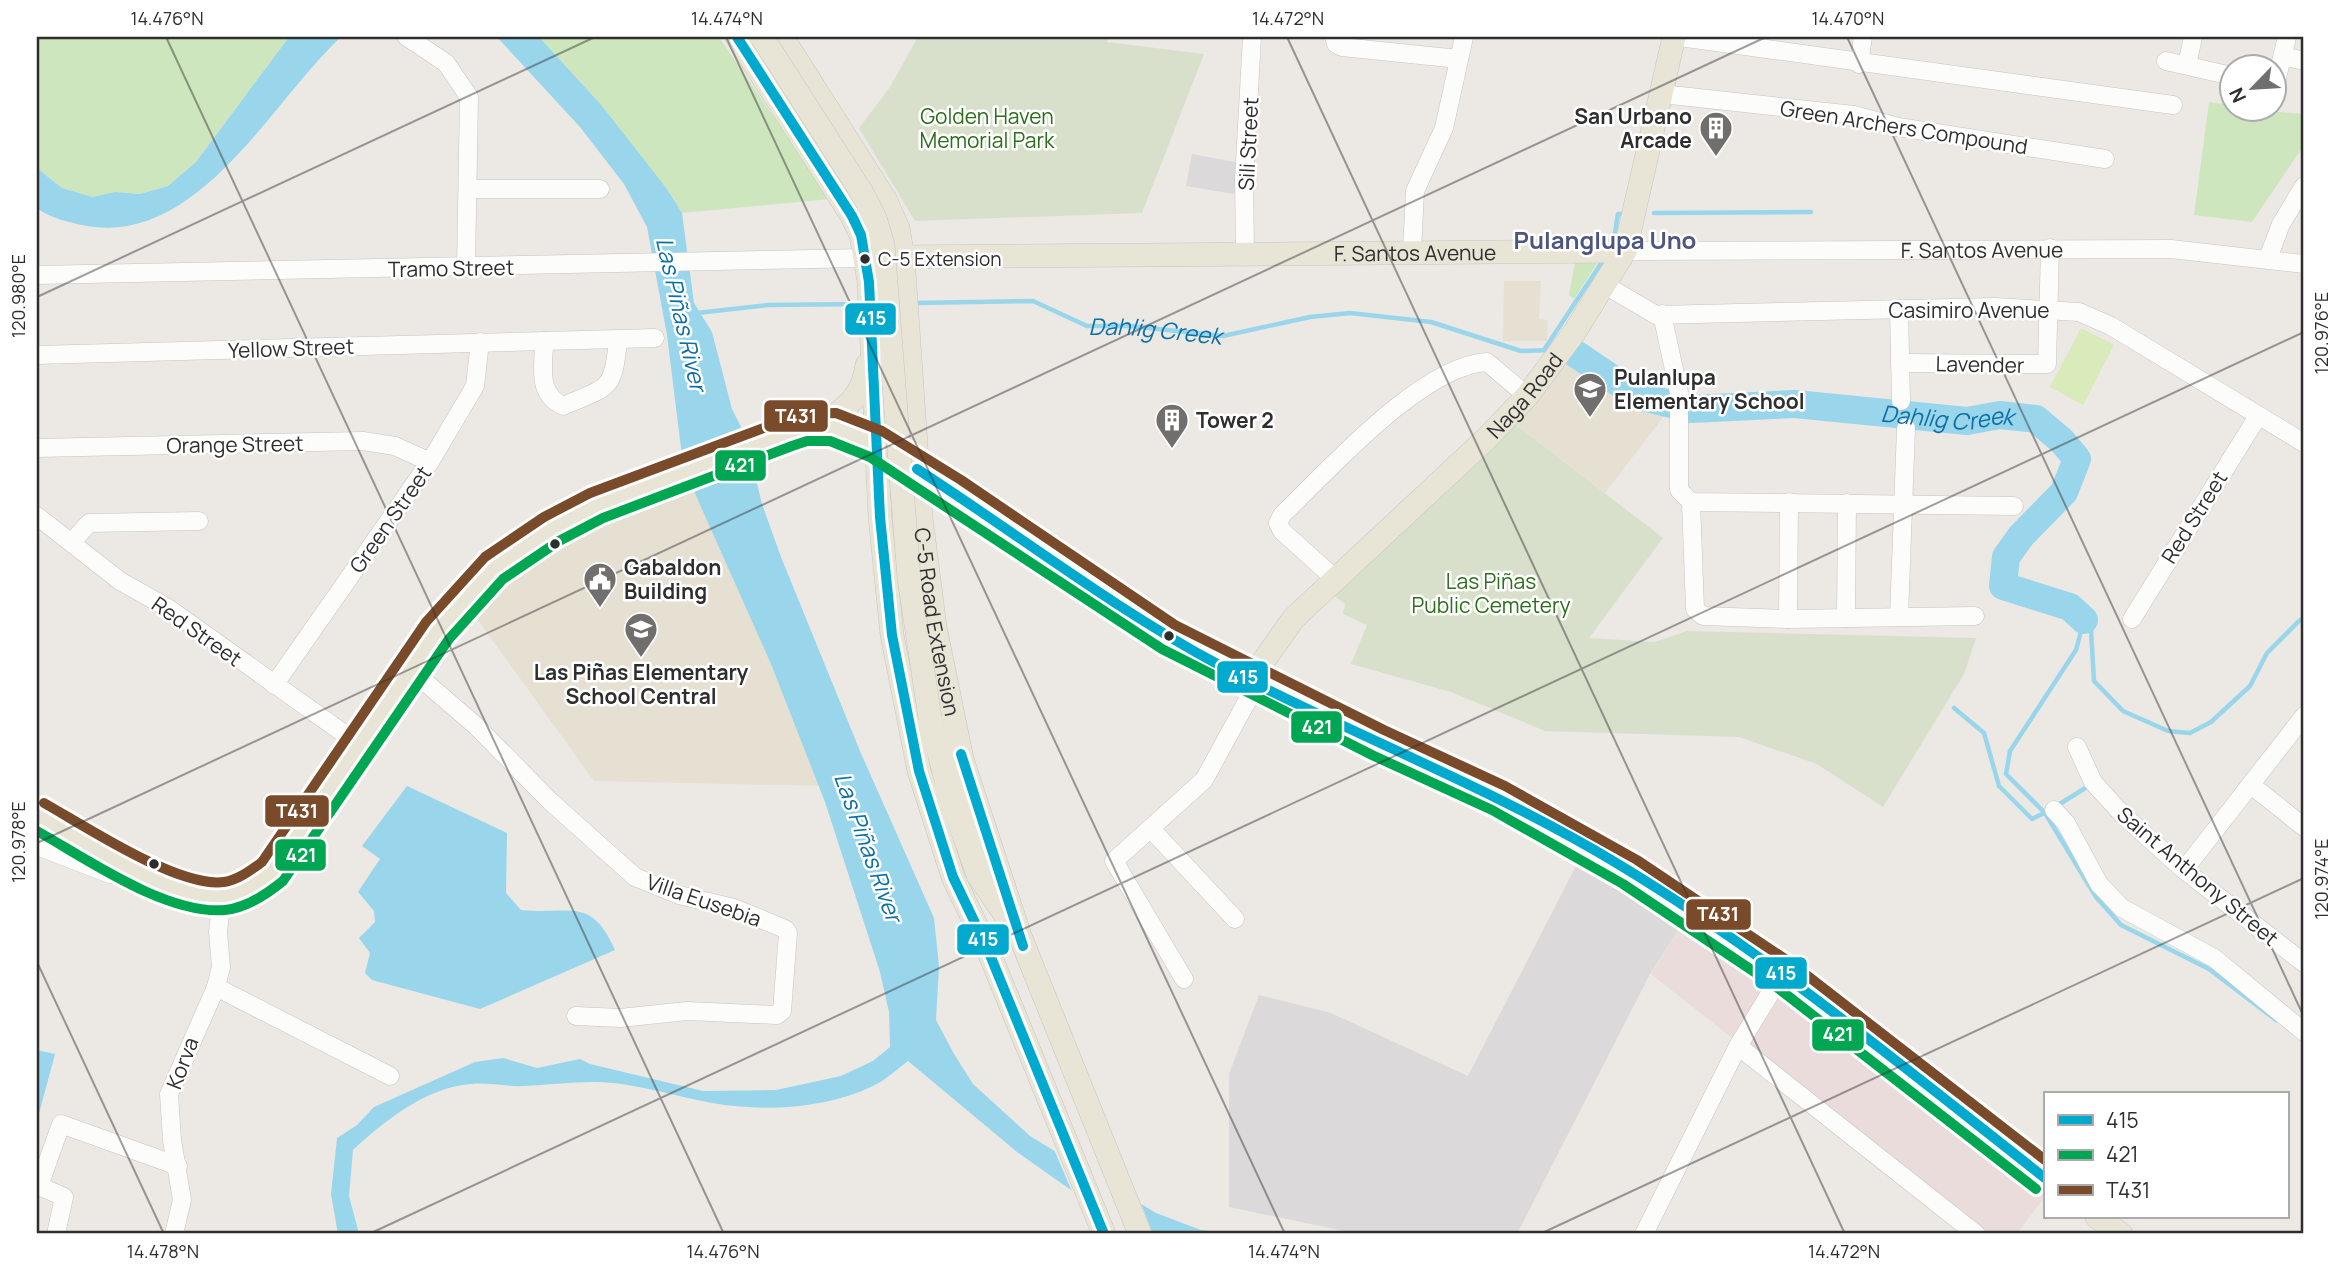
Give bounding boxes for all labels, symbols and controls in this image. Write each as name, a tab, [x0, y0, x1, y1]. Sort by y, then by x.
text: 14.476°N	[130, 6, 204, 30]
text: 14.474°N	[691, 6, 763, 30]
text: 14.472°N	[1252, 6, 1324, 30]
text: 14.470°N	[1812, 6, 1884, 30]
north arrow	[2218, 52, 2288, 122]
text: N	[2223, 84, 2252, 107]
street label: Green Archers Compound	[1778, 94, 2030, 160]
street label: Sili Street	[1232, 97, 1264, 191]
park label: Golden Haven Memorial Park	[920, 102, 1055, 154]
place label: San Urbano Arcade	[1574, 102, 1692, 154]
building icon: San Urbano Arcade	[1697, 109, 1735, 158]
district label: Pulanglupa Uno	[1514, 223, 1696, 256]
water label: Las Piñas River	[649, 234, 716, 396]
street label: F. Santos Avenue	[1901, 235, 2063, 264]
street label: F. Santos Avenue	[1334, 238, 1496, 267]
place label: C-5 Extension	[878, 246, 1001, 272]
marker: C-5 Extension	[858, 252, 872, 266]
street label: Tramo Street	[388, 253, 514, 283]
text: 120.980°E	[6, 254, 30, 338]
text: 120.976°E	[2309, 292, 2333, 374]
street label: Casimiro Avenue	[1888, 296, 2050, 324]
line badge: 415	[844, 302, 897, 336]
text: 415	[855, 305, 887, 331]
water label: Dahlig Creek	[1089, 310, 1227, 352]
street label: Yellow Street	[228, 332, 354, 364]
street label: Naga Road	[1480, 347, 1569, 444]
street label: Lavender	[1935, 349, 2025, 379]
place label: Pulanlupa Elementary School	[1614, 363, 1805, 415]
school or university icon: Pulanlupa Elementary School	[1571, 370, 1609, 419]
water label: Dahlig Creek	[1880, 397, 2019, 437]
line badge: T431	[763, 399, 829, 433]
building icon: Tower 2	[1153, 401, 1191, 450]
text: T431	[775, 403, 817, 429]
place label: Tower 2	[1196, 406, 1274, 434]
street label: Orange Street	[166, 429, 304, 459]
line badge: 421	[714, 449, 767, 482]
text: 421	[724, 452, 756, 478]
street label: Green Street	[343, 460, 437, 578]
street label: Red Street	[2155, 466, 2233, 568]
street label: C-5 Road Extension	[908, 526, 967, 719]
unlabelled marker	[548, 537, 562, 551]
place label: Gabaldon Building	[624, 553, 721, 605]
public building icon: Gabaldon Building	[581, 560, 619, 609]
park label: Las Piñas Public Cemetery	[1412, 567, 1571, 619]
street label: Red Street	[146, 590, 248, 672]
school or university icon: Las Piñas Elementary School Central	[622, 610, 660, 659]
unlabelled marker	[1162, 629, 1176, 643]
place label: Las Piñas Elementary School Central	[534, 658, 749, 710]
line badge: 415	[1216, 660, 1269, 694]
text: 415	[1227, 664, 1259, 690]
line badge: 421	[1290, 710, 1343, 744]
text: 421	[1301, 714, 1333, 740]
water label: Las Piñas River	[827, 768, 912, 928]
line badge: T431	[264, 794, 330, 828]
text: T431	[276, 798, 318, 824]
street label: Saint Anthony Street	[2111, 800, 2285, 952]
text: 120.978°E	[6, 801, 30, 883]
line badge: 421	[274, 838, 327, 872]
text: 120.974°E	[2309, 838, 2333, 920]
text: 421	[285, 842, 317, 868]
unlabelled marker	[147, 857, 161, 871]
street label: Villa Eusebia	[643, 867, 765, 933]
line badge: T431	[1685, 898, 1752, 931]
text: T431	[1697, 901, 1739, 927]
line badge: 415	[956, 923, 1010, 956]
text: 415	[967, 926, 999, 952]
line badge: 415	[1754, 956, 1808, 990]
text: 415	[1765, 960, 1797, 986]
line badge: 421	[1811, 1018, 1865, 1052]
text: 421	[1822, 1021, 1854, 1047]
street label: Korva	[159, 1033, 205, 1093]
legend	[2044, 1092, 2288, 1218]
text: 415	[2106, 1106, 2139, 1134]
text: 421	[2106, 1140, 2139, 1168]
text: T431	[2106, 1176, 2150, 1204]
text: 14.478°N	[127, 1239, 199, 1263]
text: 14.476°N	[686, 1239, 760, 1263]
text: 14.474°N	[1248, 1239, 1320, 1263]
text: 14.472°N	[1808, 1239, 1880, 1263]

